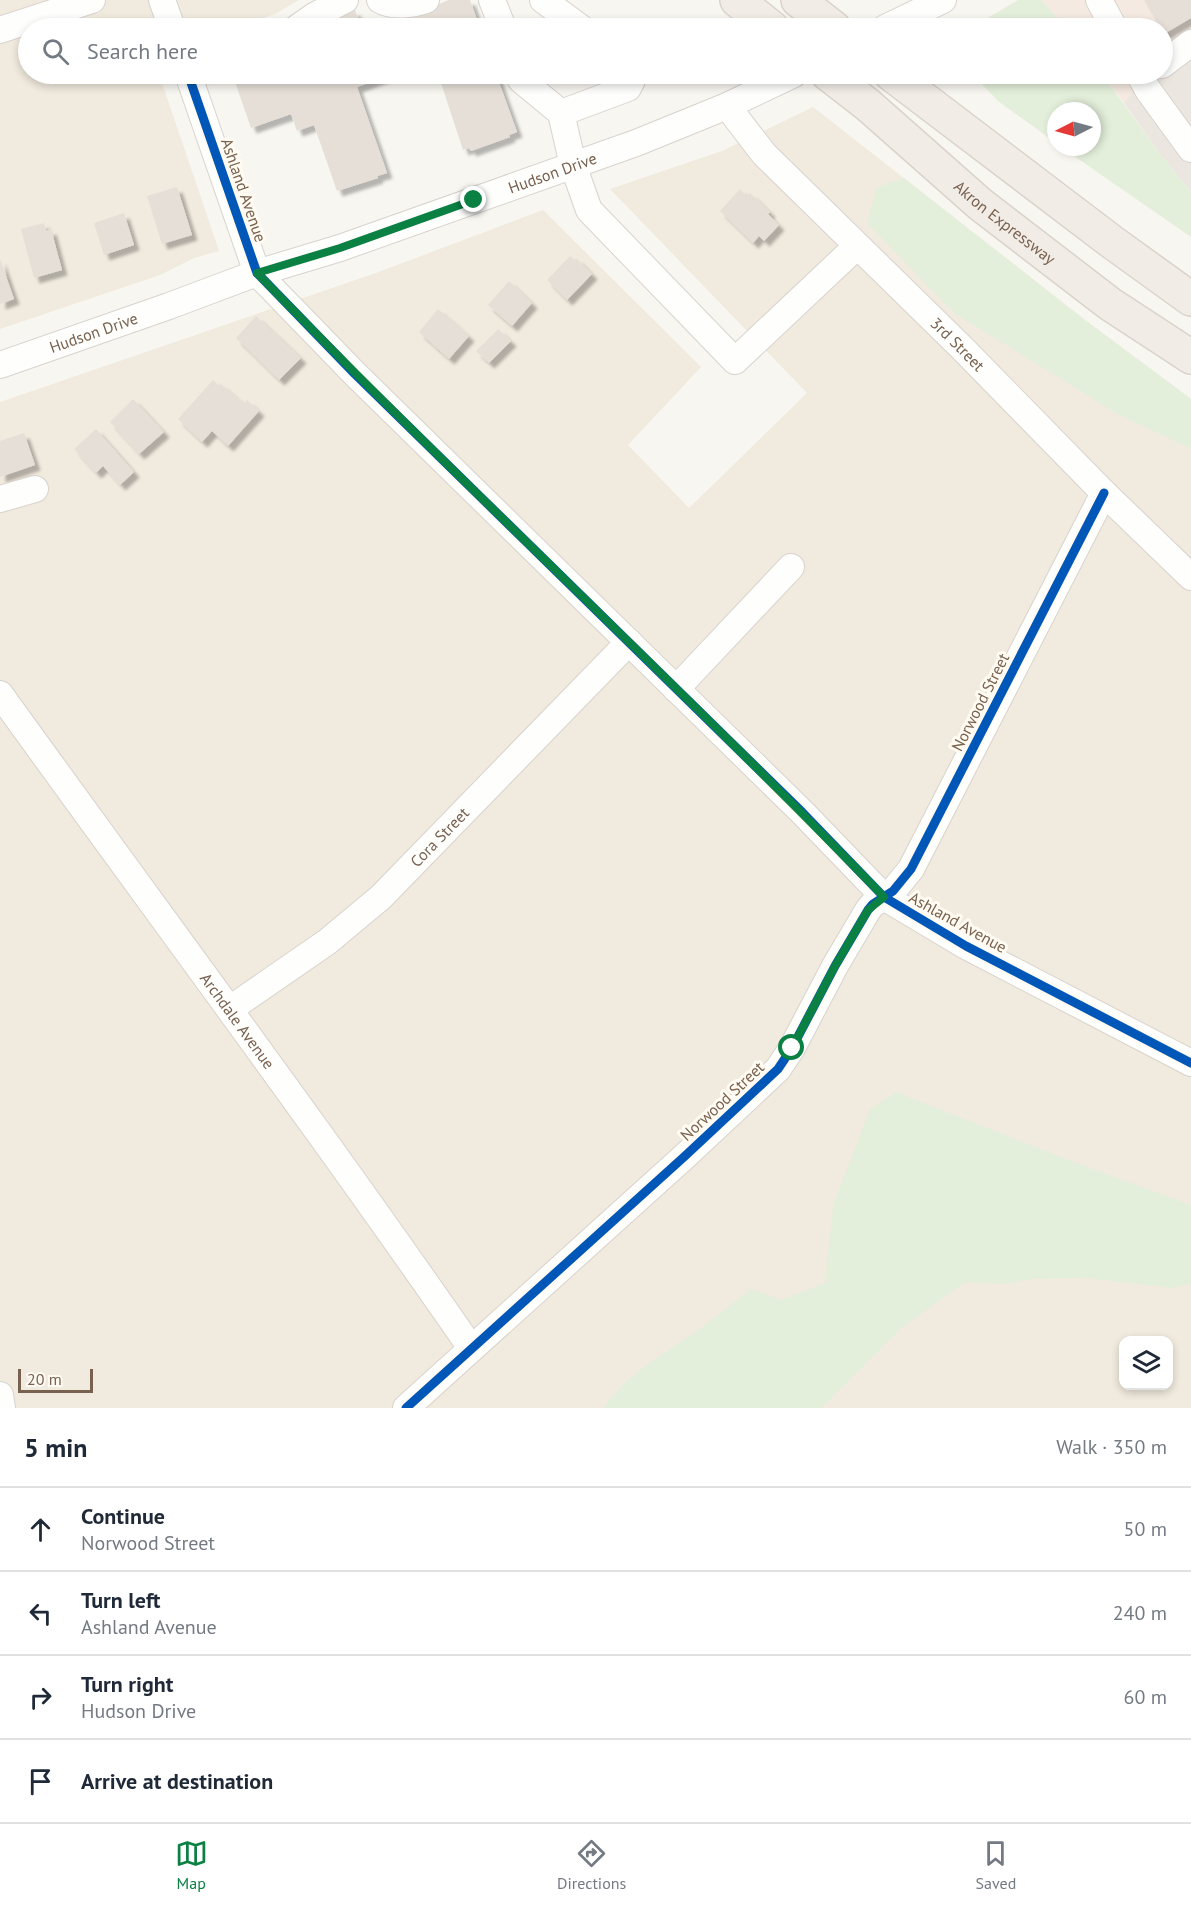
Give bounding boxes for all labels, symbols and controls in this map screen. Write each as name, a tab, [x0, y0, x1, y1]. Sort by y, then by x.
search box	[18, 18, 1173, 84]
icon: search	[39, 35, 72, 68]
text: Search here	[87, 37, 198, 65]
north arrow	[1047, 102, 1101, 156]
street label: Ashland Avenue	[217, 135, 271, 245]
street label: Hudson Drive	[506, 148, 599, 198]
street label: Akron Expressway	[950, 176, 1060, 269]
route end	[460, 186, 486, 212]
street label: Hudson Drive	[47, 308, 140, 357]
street label: 3rd Street	[927, 313, 989, 376]
street label: Norwood Street	[947, 649, 1014, 754]
street label: Cora Street	[406, 802, 473, 871]
street label: Ashland Avenue	[906, 887, 1010, 957]
street label: Archdale Avenue	[196, 969, 279, 1073]
route start	[778, 1034, 804, 1060]
street label: Norwood Street	[676, 1057, 768, 1145]
map controls	[1119, 1336, 1173, 1390]
button: layers	[1119, 1336, 1173, 1390]
scale bar	[18, 1366, 93, 1394]
text: 20 m	[27, 1369, 62, 1389]
text: 5 min	[24, 1431, 87, 1464]
text: Walk · 350 m	[1056, 1434, 1167, 1460]
text: Continue	[81, 1502, 165, 1530]
icon: ahead	[24, 1513, 57, 1546]
text: 50 m	[1124, 1516, 1167, 1542]
text: Norwood Street	[81, 1530, 215, 1556]
text: Turn left	[81, 1586, 161, 1614]
icon: left	[24, 1597, 57, 1630]
text: 240 m	[1113, 1600, 1167, 1626]
text: Ashland Avenue	[81, 1614, 217, 1640]
text: Turn right	[81, 1670, 173, 1698]
icon: right	[24, 1681, 57, 1714]
text: 60 m	[1124, 1684, 1167, 1710]
text: Hudson Drive	[81, 1698, 196, 1724]
icon: arrive	[24, 1765, 57, 1798]
text: Arrive at destination	[81, 1767, 273, 1795]
tab: Map	[175, 1837, 208, 1893]
tab: Directions	[557, 1837, 626, 1893]
tab: Saved	[976, 1837, 1016, 1893]

